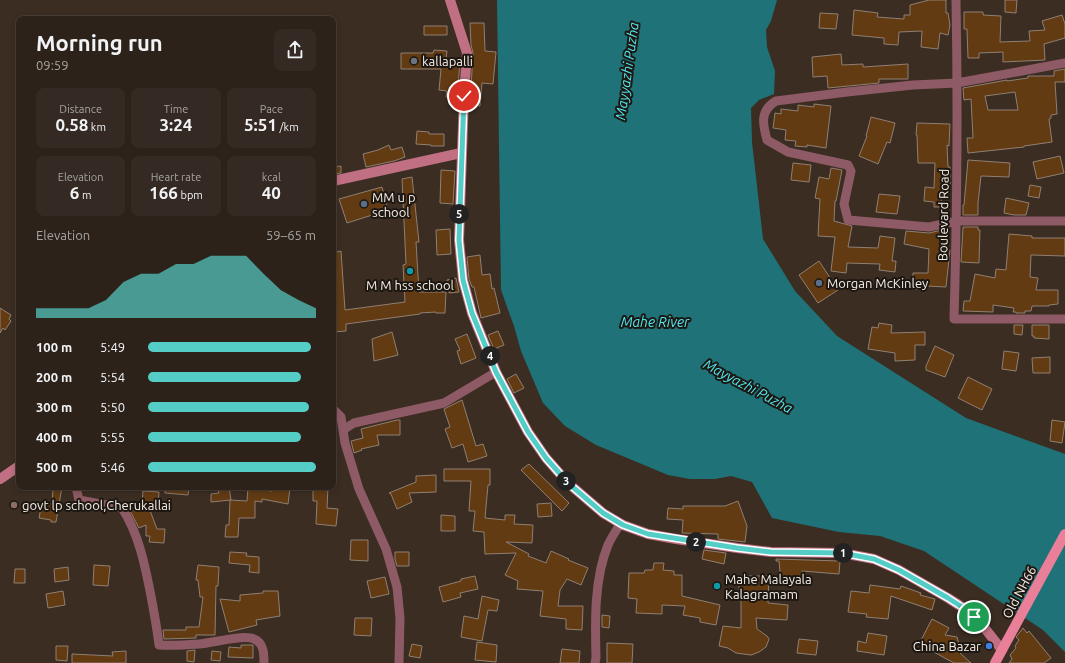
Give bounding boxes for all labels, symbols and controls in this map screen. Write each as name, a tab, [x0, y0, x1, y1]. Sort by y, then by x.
water label: Mayyazhi Puzha	[612, 21, 642, 121]
button: share	[274, 29, 316, 71]
text: Morning run	[36, 30, 163, 55]
place label: kallapalli	[422, 54, 473, 68]
marker: kallapalli	[409, 56, 419, 66]
text: 09:59	[36, 58, 69, 72]
pin	[447, 79, 481, 113]
icon: check	[453, 85, 475, 107]
text: Distance	[59, 103, 102, 115]
text: Time	[164, 103, 188, 115]
text: Pace	[260, 103, 283, 115]
text: 0.58	[55, 115, 88, 134]
text: 3:24	[160, 115, 192, 134]
text: 5:51	[244, 115, 277, 134]
text: km	[88, 121, 106, 133]
text: /km	[277, 121, 299, 133]
street label: Boulevard Road	[935, 169, 951, 261]
text: Elevation	[58, 171, 104, 183]
text: Heart rate	[151, 171, 201, 183]
text: kcal	[262, 171, 281, 183]
text: 6	[70, 183, 79, 202]
text: 166	[149, 183, 178, 202]
text: 40	[262, 183, 281, 202]
text: m	[79, 189, 91, 201]
text: bpm	[178, 189, 203, 201]
place label: MM u p school	[372, 190, 416, 219]
marker: MM u p school	[359, 199, 369, 209]
pin: 5	[449, 204, 469, 224]
text: 5	[456, 208, 462, 220]
text: Elevation	[36, 228, 90, 242]
text: 59–65 m	[266, 228, 316, 242]
marker: M M hss school	[405, 266, 415, 276]
place label: Morgan McKinley	[827, 276, 928, 290]
place label: M M hss school	[366, 278, 455, 292]
marker: Morgan McKinley	[814, 278, 824, 288]
water label: Mahe River	[621, 314, 690, 330]
text: 100 m	[36, 340, 72, 354]
text: 5:49	[100, 340, 125, 354]
pin: 4	[480, 346, 500, 366]
text: 4	[487, 350, 493, 362]
water label: Mayyazhi Puzha	[701, 356, 796, 416]
text: 200 m	[36, 370, 72, 384]
text: 5:54	[100, 370, 125, 384]
text: 300 m	[36, 400, 72, 414]
text: 5:50	[100, 400, 125, 414]
text: 400 m	[36, 430, 72, 444]
text: 5:55	[100, 430, 125, 444]
text: 500 m	[36, 460, 72, 474]
text: 5:46	[100, 460, 125, 474]
pin: 3	[556, 471, 576, 491]
text: 3	[563, 475, 569, 487]
place label: govt lp school,Cherukallai	[22, 498, 171, 513]
marker: govt lp school,Cherukallai	[9, 500, 19, 510]
pin: 2	[686, 532, 706, 552]
text: 2	[693, 536, 699, 548]
pin: 1	[833, 543, 853, 563]
text: 1	[840, 547, 846, 559]
street label: Old NH66	[999, 564, 1039, 620]
place label: Mahe Malayala Kalagramam	[725, 572, 812, 601]
marker: Mahe Malayala Kalagramam	[712, 581, 722, 591]
pin	[957, 600, 991, 634]
icon: arrive	[963, 606, 985, 628]
place label: China Bazar	[913, 639, 981, 653]
marker: China Bazar	[984, 641, 994, 651]

